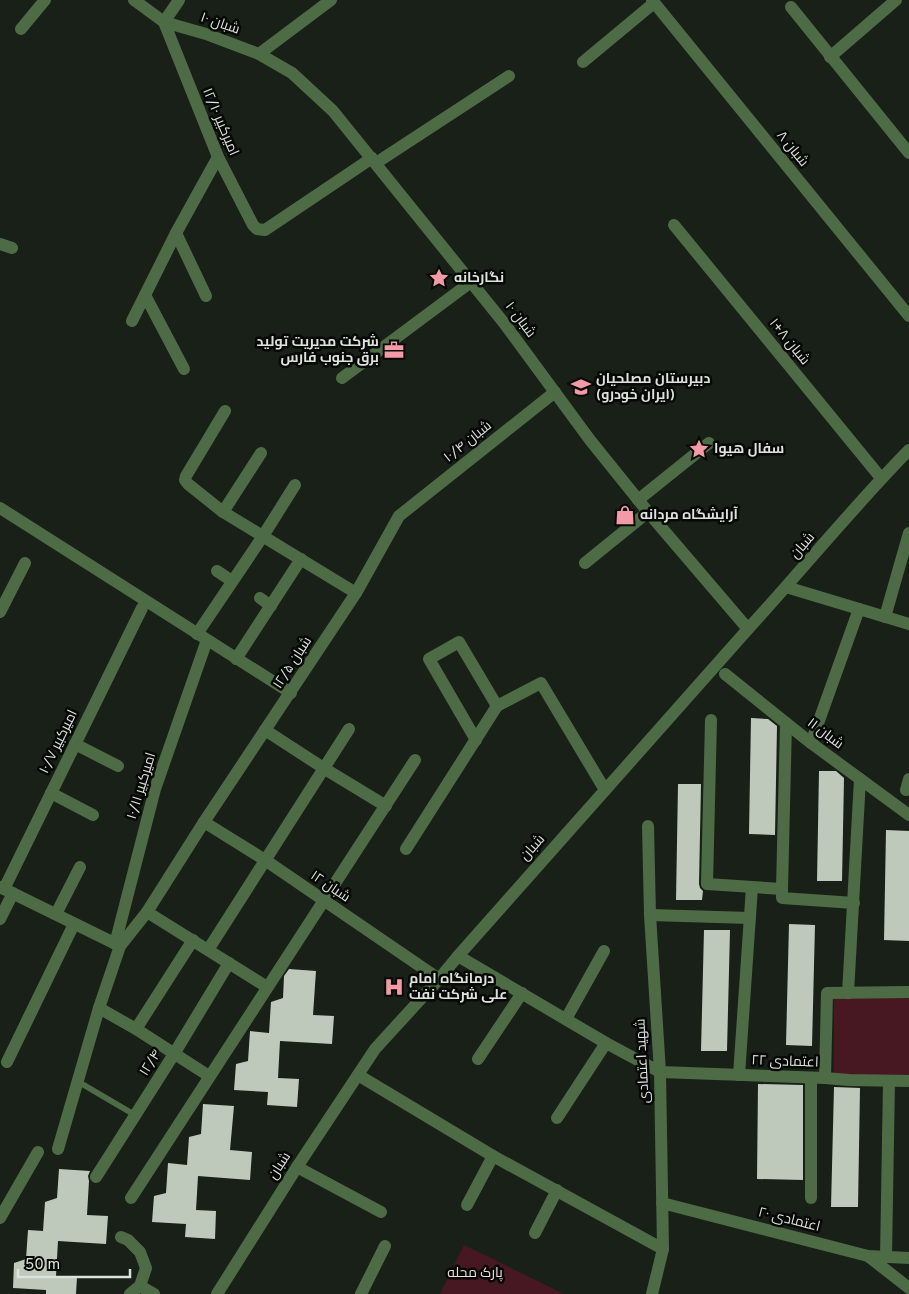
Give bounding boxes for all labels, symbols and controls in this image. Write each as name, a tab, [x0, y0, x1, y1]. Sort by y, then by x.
street label: ۱۰ شبان	[198, 9, 242, 39]
street label: ۱۲/۱۰ امیرکبیر	[198, 86, 242, 158]
street label: ۸ شبان	[772, 128, 812, 170]
place icon: نگارخانه	[428, 267, 450, 289]
place label: نگارخانه	[454, 270, 504, 287]
street label: ۱۰ شبان	[501, 299, 539, 341]
street label: ۱+۸ شبان	[765, 315, 813, 369]
place label: شرکت مدیریت تولید برق جنوب فارس	[256, 333, 379, 367]
office icon: شرکت مدیریت تولید برق جنوب فارس	[383, 339, 405, 361]
place label: دبیرستان مصلحیان (ایران خودرو)	[596, 371, 710, 404]
school or university icon: دبیرستان مصلحیان (ایران خودرو)	[570, 376, 592, 398]
street label: ۱۰/۴ شبان	[441, 418, 495, 466]
place icon: سفال هیوا	[688, 438, 710, 460]
place label: سفال هیوا	[714, 441, 784, 458]
shop icon: آرایشگاه مردانه	[614, 504, 636, 526]
place label: آرایشگاه مردانه	[640, 506, 739, 524]
street label: شبان	[787, 529, 819, 563]
street label: ۱۲/۵ شبان	[270, 634, 316, 692]
street label: ۱۰/۷ امیرکبیر	[36, 707, 82, 777]
street label: ۱۱ شبان	[803, 715, 847, 753]
street label: ۱۰/۱۱ امیرکبیر	[124, 751, 160, 821]
street label: شبان	[517, 831, 549, 865]
street label: ۱۲ شبان	[307, 868, 353, 906]
place label: درمانگاه امام علی شرکت نفت	[409, 971, 507, 1004]
hospital icon: درمانگاه امام علی شرکت نفت	[383, 976, 405, 998]
street label: شهید اعتمادی	[632, 1018, 654, 1104]
street label: ۱۲/۴	[136, 1047, 166, 1079]
street label: ۲۲ اعتمادی	[751, 1052, 819, 1072]
street label: شبان	[265, 1149, 295, 1183]
street label: ۲۰ اعتمادی	[756, 1204, 822, 1236]
scale bar	[18, 1246, 130, 1278]
text: 50 m	[25, 1256, 60, 1275]
park label: پارک محله	[447, 1265, 503, 1282]

